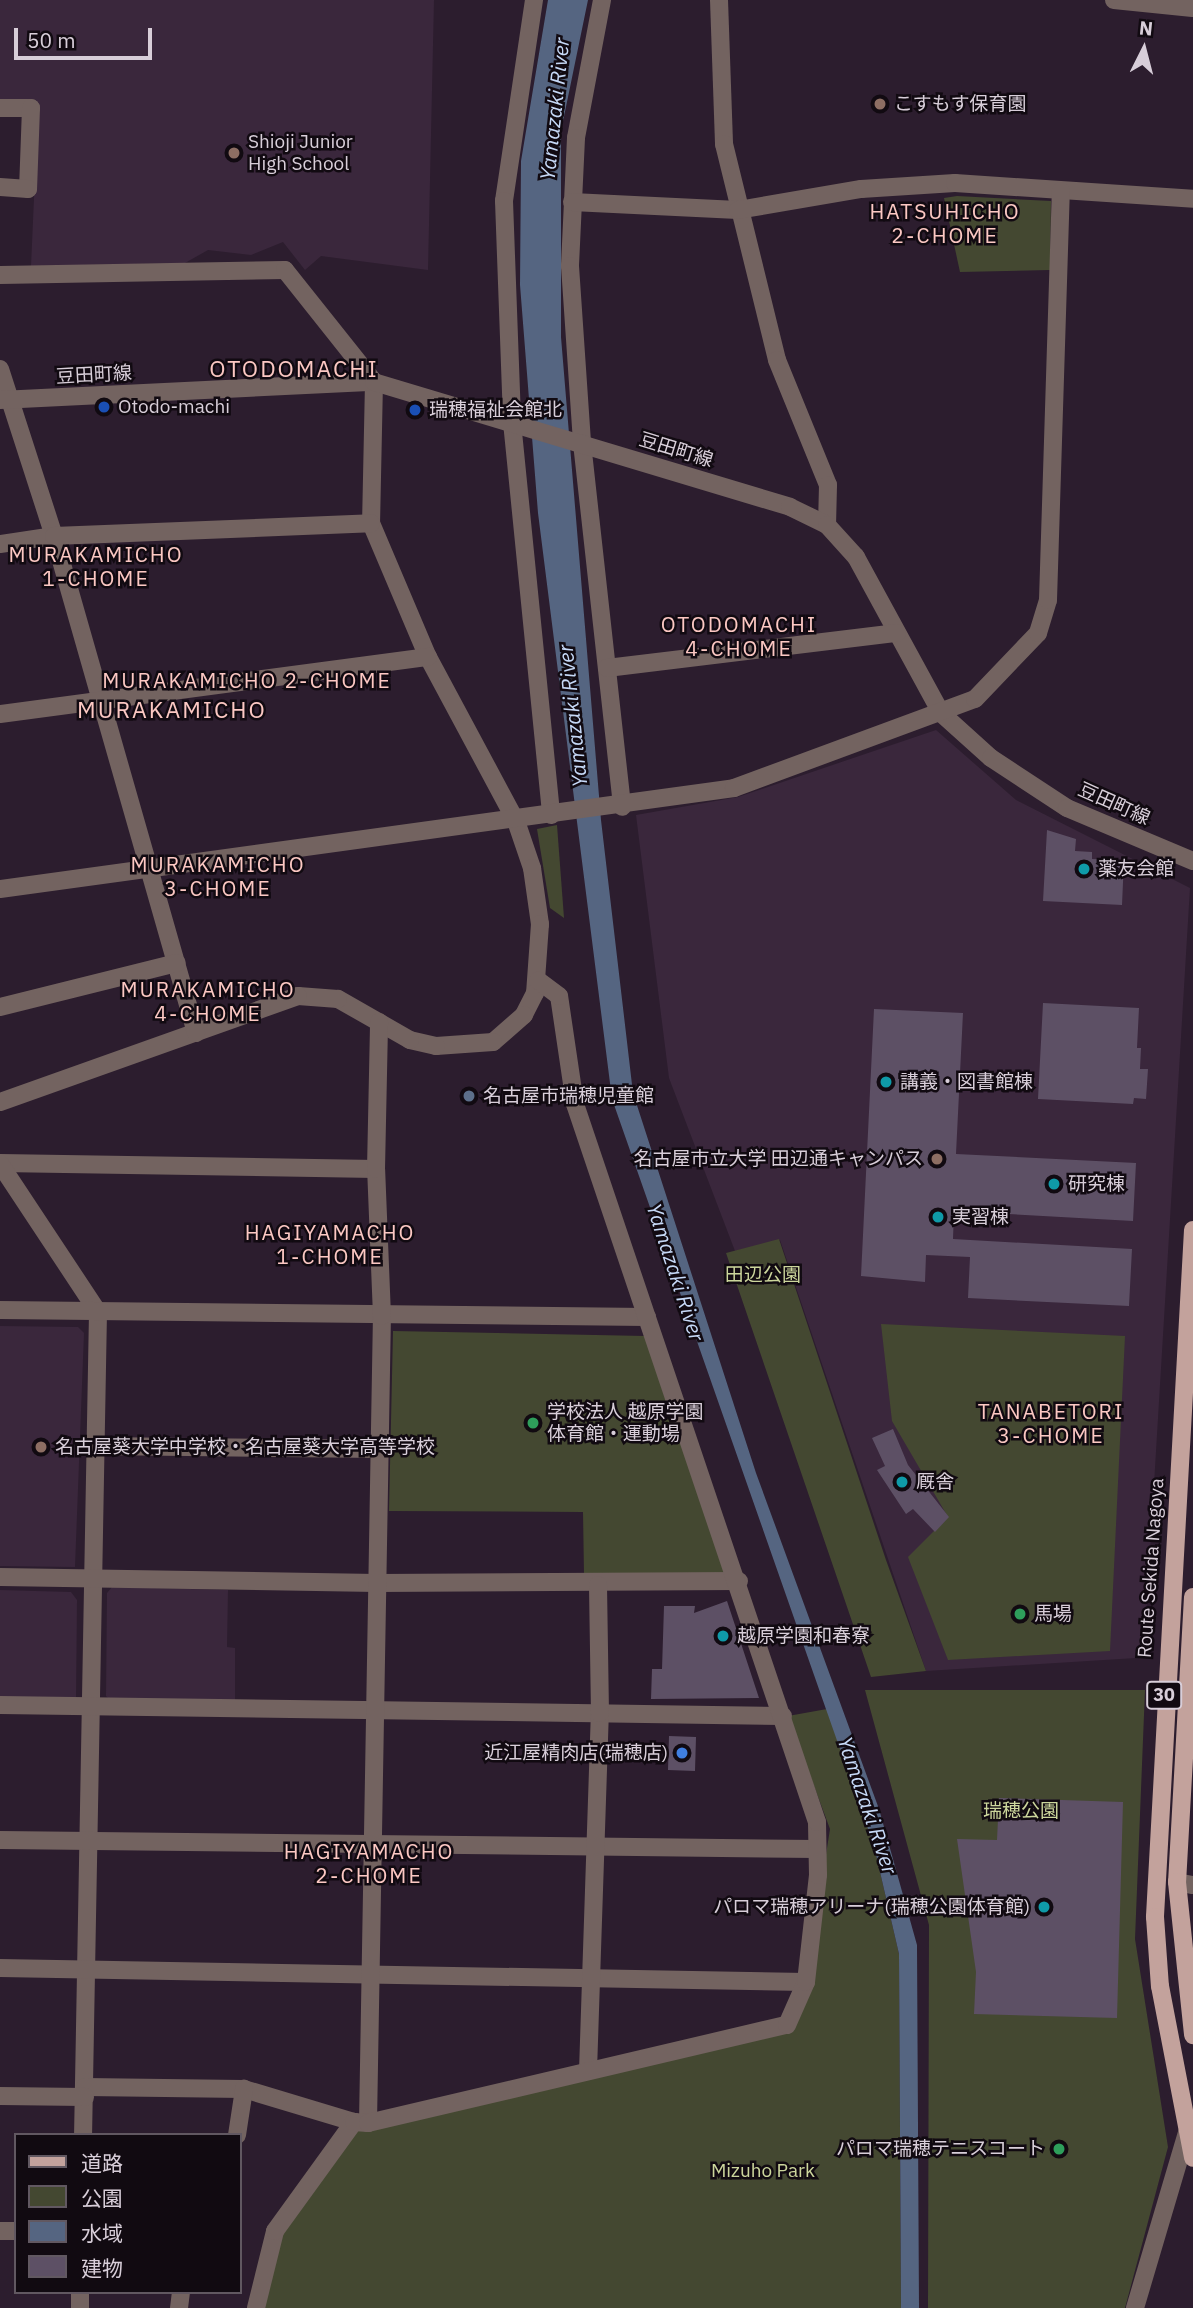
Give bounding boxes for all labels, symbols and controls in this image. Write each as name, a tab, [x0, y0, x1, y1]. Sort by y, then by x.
scale bar	[18, 14, 156, 58]
north arrow	[1109, 14, 1179, 84]
text: N	[1138, 15, 1154, 41]
text: 50 m	[27, 26, 76, 54]
water label: Yamazaki River	[534, 36, 574, 182]
place label: こすもす保育園	[894, 93, 1027, 115]
marker: こすもす保育園	[872, 96, 888, 112]
place label: Shioji Junior High School	[248, 131, 353, 175]
marker: Shioji Junior High School	[226, 145, 242, 161]
district label: HATSUHICHO 2-CHOME	[871, 198, 1019, 248]
district label: OTODOMACHI	[211, 354, 377, 382]
street label: 豆田町線	[55, 362, 133, 388]
place label: Otodo-machi	[118, 396, 230, 418]
marker: Otodo-machi	[96, 399, 112, 415]
place label: 瑞穂福祉会館北	[429, 399, 562, 421]
marker: 瑞穂福祉会館北	[407, 402, 423, 418]
street label: 豆田町線	[636, 428, 716, 472]
district label: MURAKAMICHO 1-CHOME	[10, 541, 182, 591]
district label: OTODOMACHI 4-CHOME	[662, 611, 816, 661]
water label: Yamazaki River	[552, 643, 592, 789]
district label: MURAKAMICHO 2-CHOME	[105, 667, 389, 693]
district label: MURAKAMICHO	[78, 695, 266, 723]
street label: 豆田町線	[1075, 778, 1153, 830]
district label: MURAKAMICHO 3-CHOME	[132, 851, 304, 901]
place label: 薬友会館	[1098, 858, 1174, 880]
marker: 薬友会館	[1076, 861, 1092, 877]
district label: MURAKAMICHO 4-CHOME	[122, 976, 294, 1026]
place label: 講義・図書館棟	[900, 1071, 1033, 1093]
marker: 講義・図書館棟	[878, 1074, 894, 1090]
place label: 名古屋市瑞穂児童館	[483, 1085, 654, 1107]
marker: 名古屋市瑞穂児童館	[461, 1088, 477, 1104]
place label: 名古屋市立大学 田辺通キャンパス	[634, 1148, 923, 1170]
marker: 名古屋市立大学 田辺通キャンパス	[929, 1151, 945, 1167]
place label: 研究棟	[1068, 1173, 1125, 1195]
marker: 研究棟	[1046, 1176, 1062, 1192]
water label: Yamazaki River	[642, 1200, 710, 1344]
place label: 実習棟	[952, 1206, 1009, 1228]
marker: 実習棟	[930, 1209, 946, 1225]
district label: HAGIYAMACHO 1-CHOME	[246, 1219, 414, 1269]
park label: 田辺公園	[725, 1264, 801, 1286]
district label: TANABETORI 3-CHOME	[979, 1398, 1123, 1448]
place label: 学校法人 越原学園 体育館・運動場	[547, 1401, 703, 1445]
marker: 学校法人 越原学園 体育館・運動場	[525, 1415, 541, 1431]
place label: 名古屋葵大学中学校・名古屋葵大学高等学校	[55, 1436, 435, 1458]
marker: 名古屋葵大学中学校・名古屋葵大学高等学校	[33, 1439, 49, 1455]
place label: 厩舎	[916, 1471, 954, 1493]
marker: 厩舎	[894, 1474, 910, 1490]
street label: Route Sekida Nagoya	[1133, 1477, 1169, 1659]
place label: 馬場	[1034, 1603, 1072, 1625]
marker: 馬場	[1012, 1606, 1028, 1622]
place label: 越原学園和春寮	[737, 1625, 870, 1647]
marker: 越原学園和春寮	[715, 1628, 731, 1644]
road number: 30	[1145, 1680, 1183, 1710]
water label: Yamazaki River	[833, 1733, 903, 1877]
place label: 近江屋精肉店(瑞穂店)	[484, 1742, 668, 1764]
marker: 近江屋精肉店(瑞穂店)	[674, 1745, 690, 1761]
park label: 瑞穂公園	[983, 1800, 1059, 1822]
district label: HAGIYAMACHO 2-CHOME	[285, 1838, 453, 1888]
place label: パロマ瑞穂アリーナ(瑞穂公園体育館)	[713, 1896, 1030, 1918]
marker: パロマ瑞穂アリーナ(瑞穂公園体育館)	[1036, 1899, 1052, 1915]
legend	[14, 2133, 242, 2294]
place label: パロマ瑞穂テニスコート	[836, 2138, 1045, 2160]
marker: パロマ瑞穂テニスコート	[1051, 2141, 1067, 2157]
text: 道路	[81, 2149, 123, 2177]
park label: Mizuho Park	[711, 2160, 815, 2182]
text: 公園	[81, 2184, 123, 2212]
text: 水域	[81, 2219, 123, 2247]
text: 建物	[81, 2254, 123, 2282]

